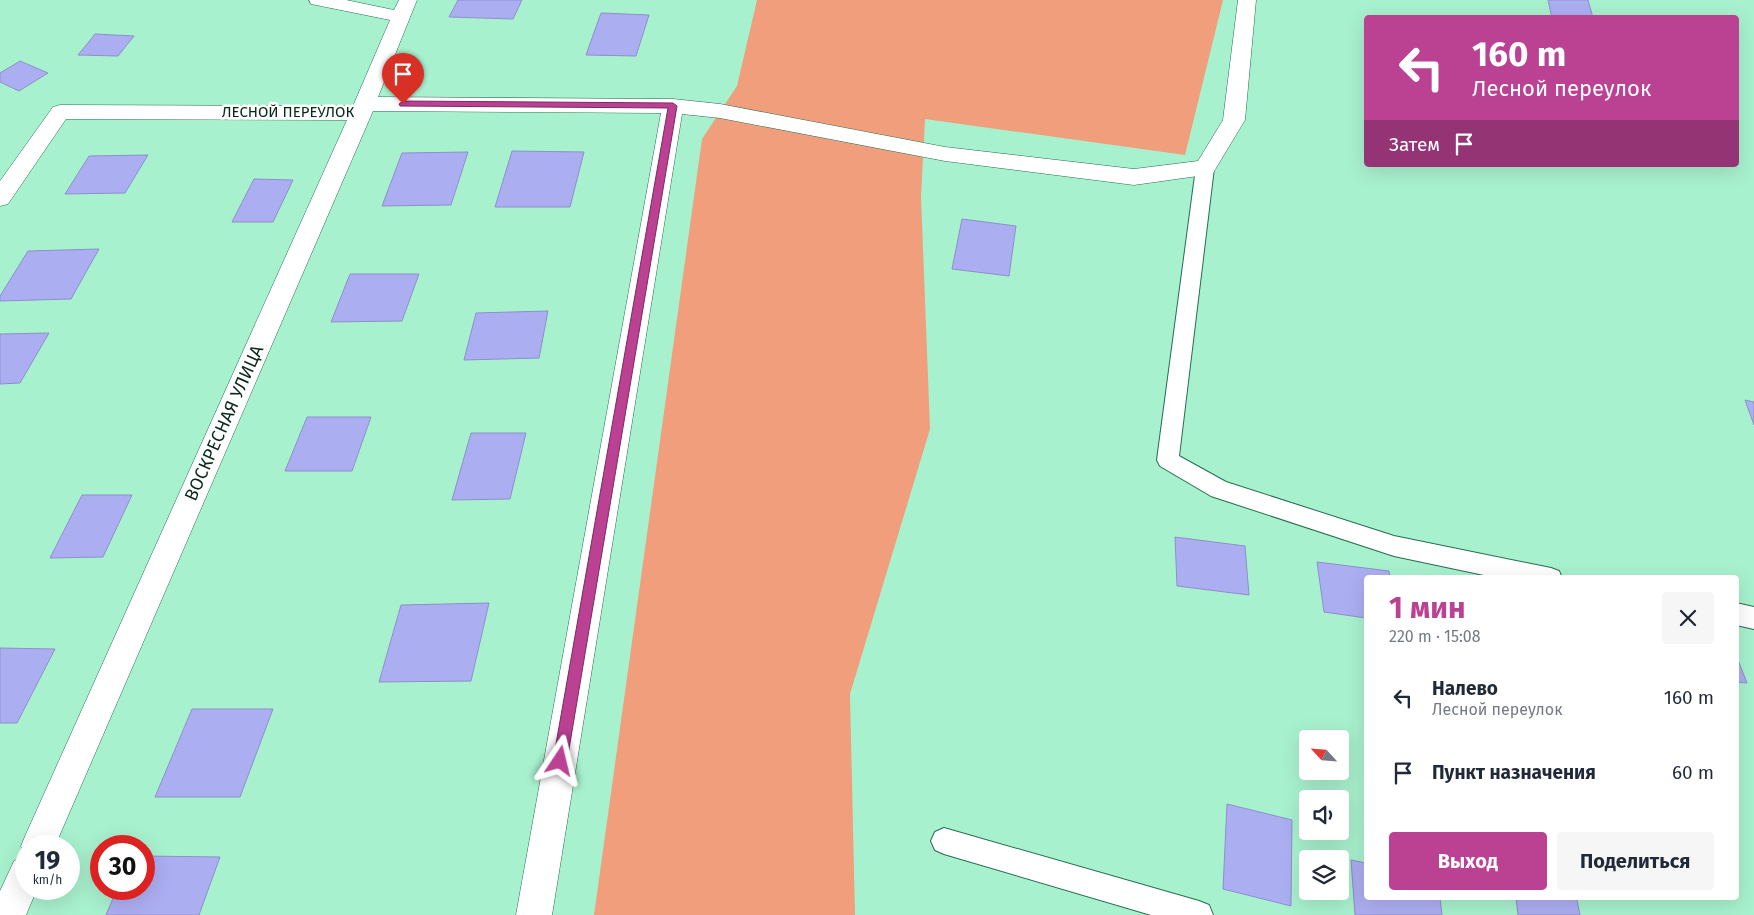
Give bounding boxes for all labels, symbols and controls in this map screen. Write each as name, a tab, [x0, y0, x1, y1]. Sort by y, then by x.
text: 160 m	[1472, 33, 1566, 75]
icon: left	[1389, 35, 1454, 100]
pin	[382, 53, 424, 104]
icon: arrive	[389, 60, 417, 88]
text: Лесной переулок	[1472, 75, 1651, 102]
street label: ЛЕСНОЙ ПЕРЕУЛОК	[222, 103, 354, 121]
icon: arrive	[1450, 130, 1478, 158]
text: Затем	[1389, 133, 1440, 156]
street label: ВОСКРЕСНАЯ УЛИЦА	[180, 341, 268, 504]
text: 1 мин	[1389, 590, 1466, 626]
button: close	[1662, 592, 1714, 644]
text: 220 m · 15:08	[1389, 627, 1481, 646]
text: Налево	[1432, 677, 1498, 700]
icon: left	[1389, 684, 1417, 712]
text: 160 m	[1664, 686, 1714, 709]
text: Лесной переулок	[1432, 700, 1562, 719]
north arrow	[1299, 730, 1349, 780]
map controls	[1299, 730, 1349, 900]
position arrow	[533, 734, 585, 786]
icon: arrive	[1389, 759, 1417, 787]
text: Пункт назначения	[1432, 761, 1596, 784]
text: 60 m	[1672, 761, 1714, 784]
button: sound	[1299, 790, 1349, 840]
button: Выход	[1389, 832, 1547, 890]
button: Поделиться	[1557, 832, 1714, 890]
speed limit sign: 30	[90, 835, 155, 900]
text: 19	[35, 846, 60, 876]
button: layers	[1299, 850, 1349, 900]
text: km/h	[33, 873, 62, 887]

